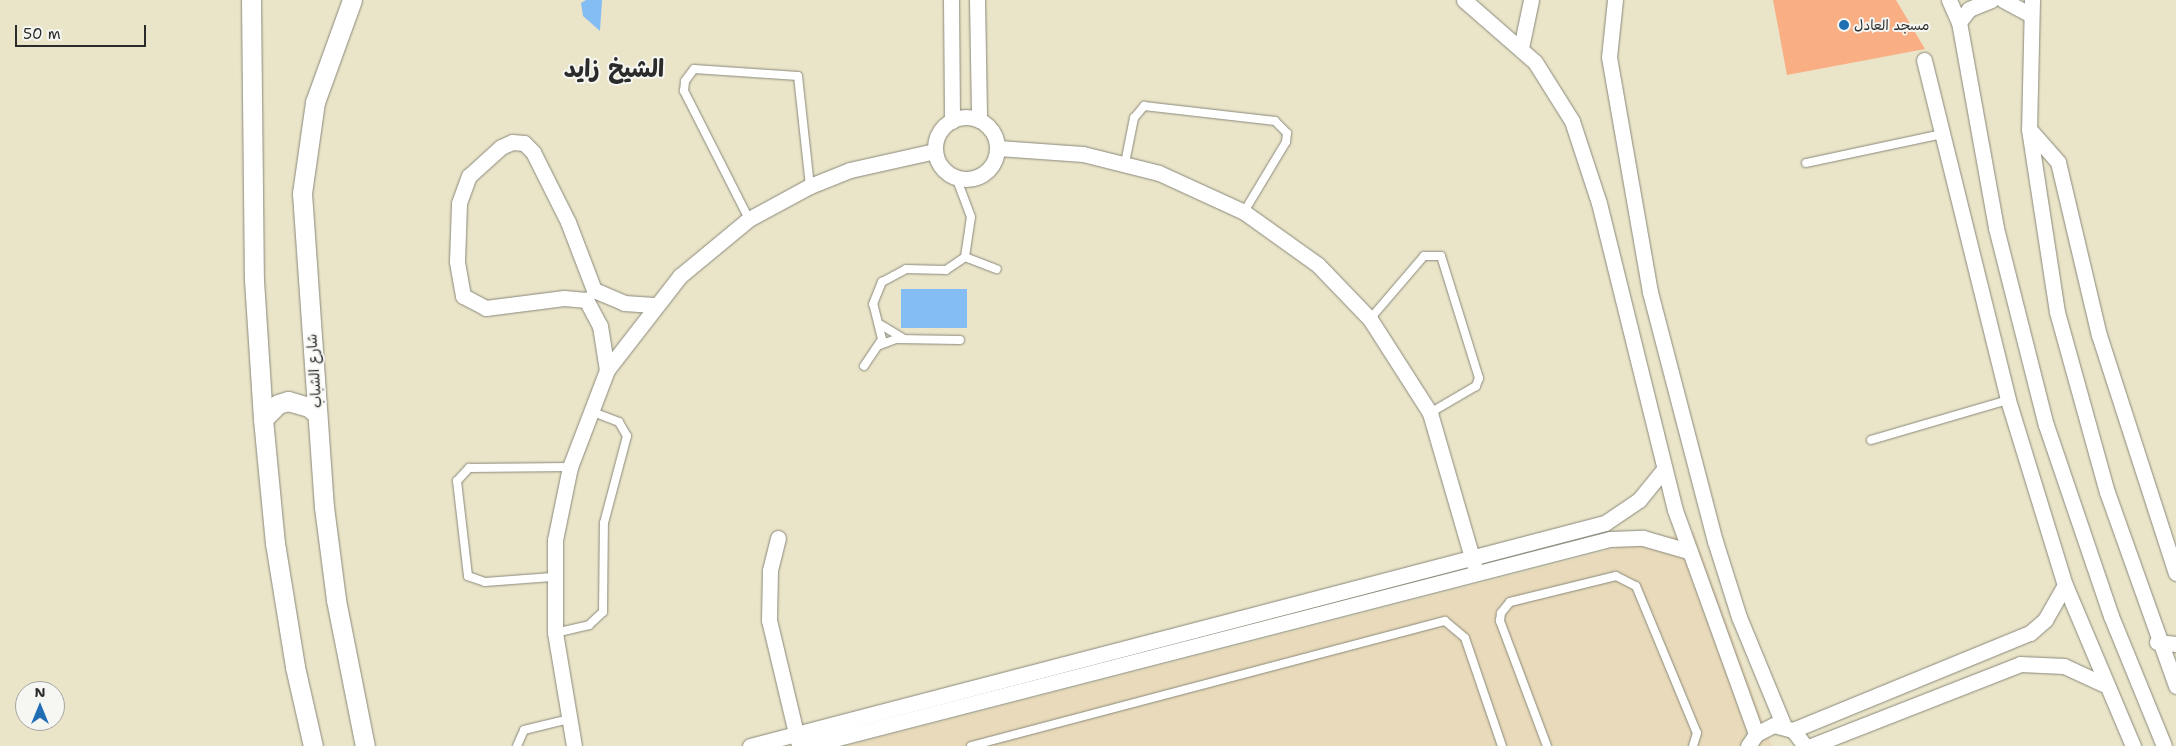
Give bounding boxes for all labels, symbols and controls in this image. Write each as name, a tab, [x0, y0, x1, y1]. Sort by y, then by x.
scale bar	[18, 15, 149, 47]
place label: مسجد العادل	[1854, 17, 1929, 33]
marker: مسجد العادل	[1838, 19, 1850, 31]
text: 50 m	[23, 24, 61, 44]
district label: الشيخ زايد	[564, 56, 664, 84]
street label: شارع الشباب	[303, 333, 325, 409]
north arrow	[15, 681, 65, 731]
text: N	[34, 683, 46, 701]

